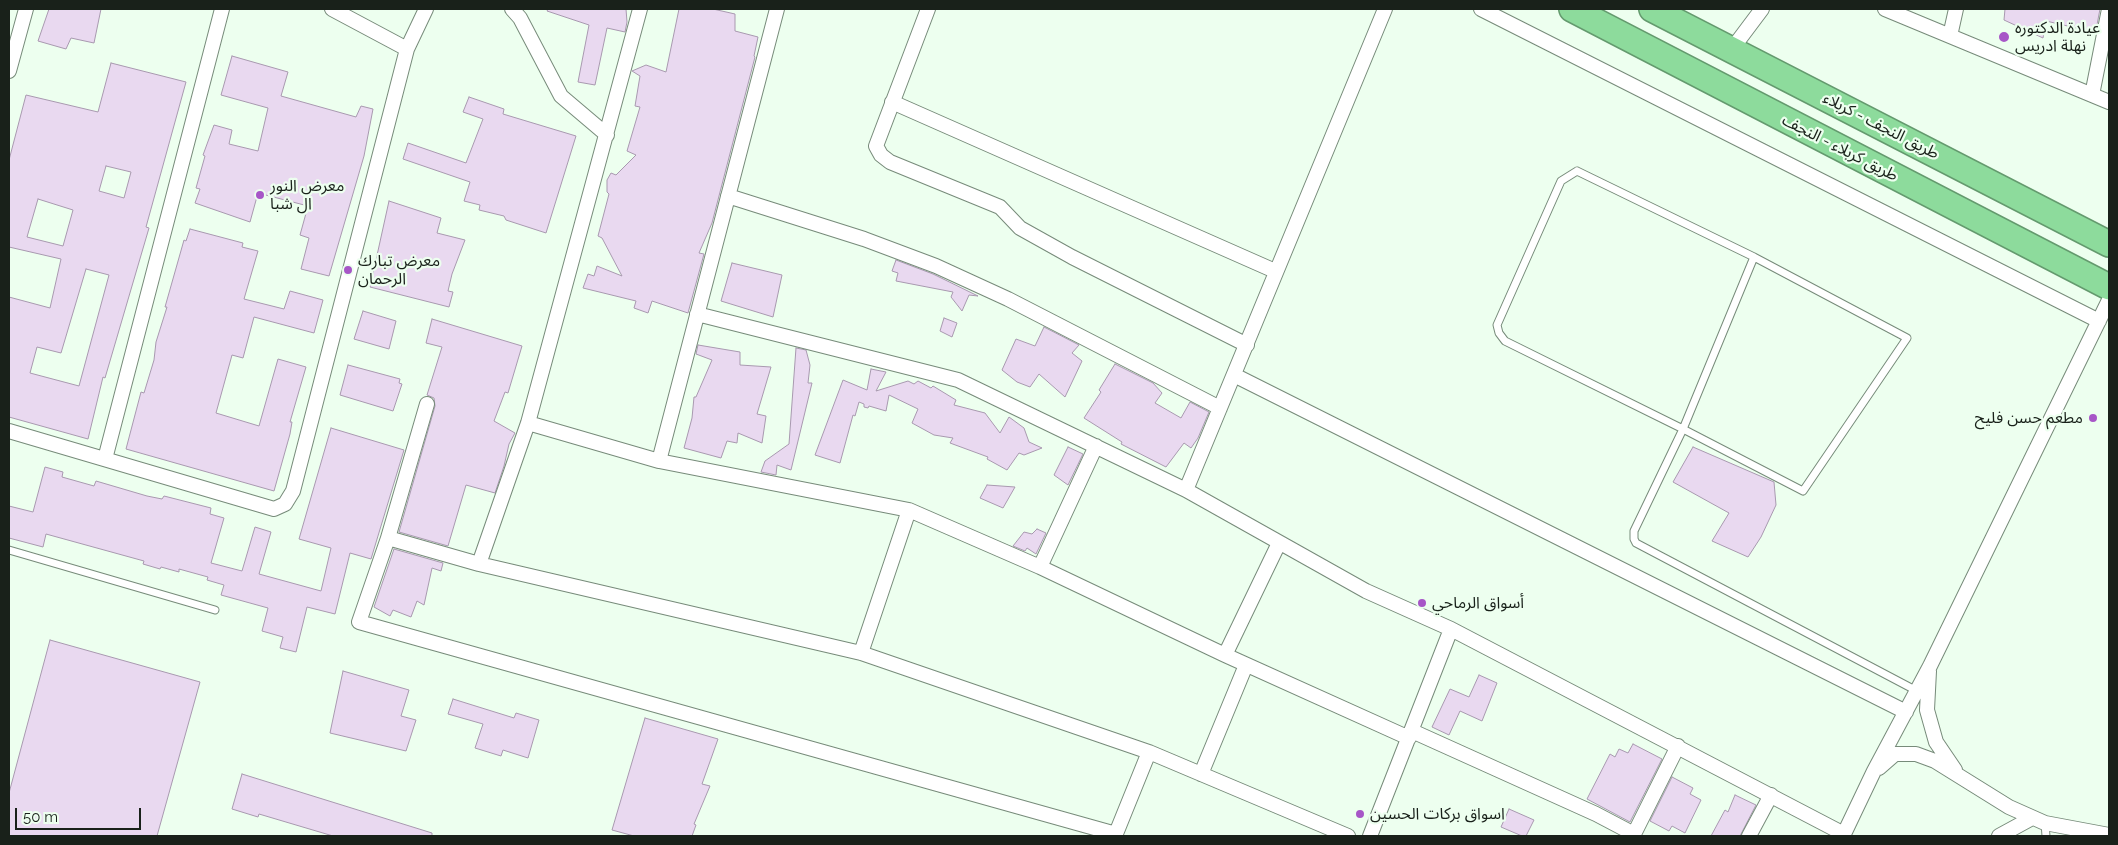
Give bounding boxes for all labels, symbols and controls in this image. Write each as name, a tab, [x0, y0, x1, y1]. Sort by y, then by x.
place label: عيادة الدكتوره نهلة ادريس	[2015, 18, 2100, 56]
marker: عيادة الدكتوره نهلة ادريس	[1997, 30, 2011, 44]
street label: طريق النجف - کربلاء	[1820, 88, 1942, 164]
street label: طريق کربلاء - النجف	[1779, 110, 1901, 186]
place label: معرض النور ال شبا	[270, 176, 344, 214]
marker: معرض النور ال شبا	[254, 189, 266, 201]
place label: معرض تبارك الرحمان	[358, 251, 440, 289]
marker: معرض تبارك الرحمان	[342, 264, 354, 276]
place label: مطعم حسن فليح	[1975, 408, 2083, 428]
marker: مطعم حسن فليح	[2087, 412, 2099, 424]
place label: أسواق الرماحي	[1432, 593, 1524, 613]
marker: أسواق الرماحي	[1416, 597, 1428, 609]
scale bar	[18, 798, 144, 830]
place label: اسواق بركات الحسين	[1370, 804, 1505, 824]
text: 50 m	[23, 808, 58, 826]
marker: اسواق بركات الحسين	[1354, 808, 1366, 820]

